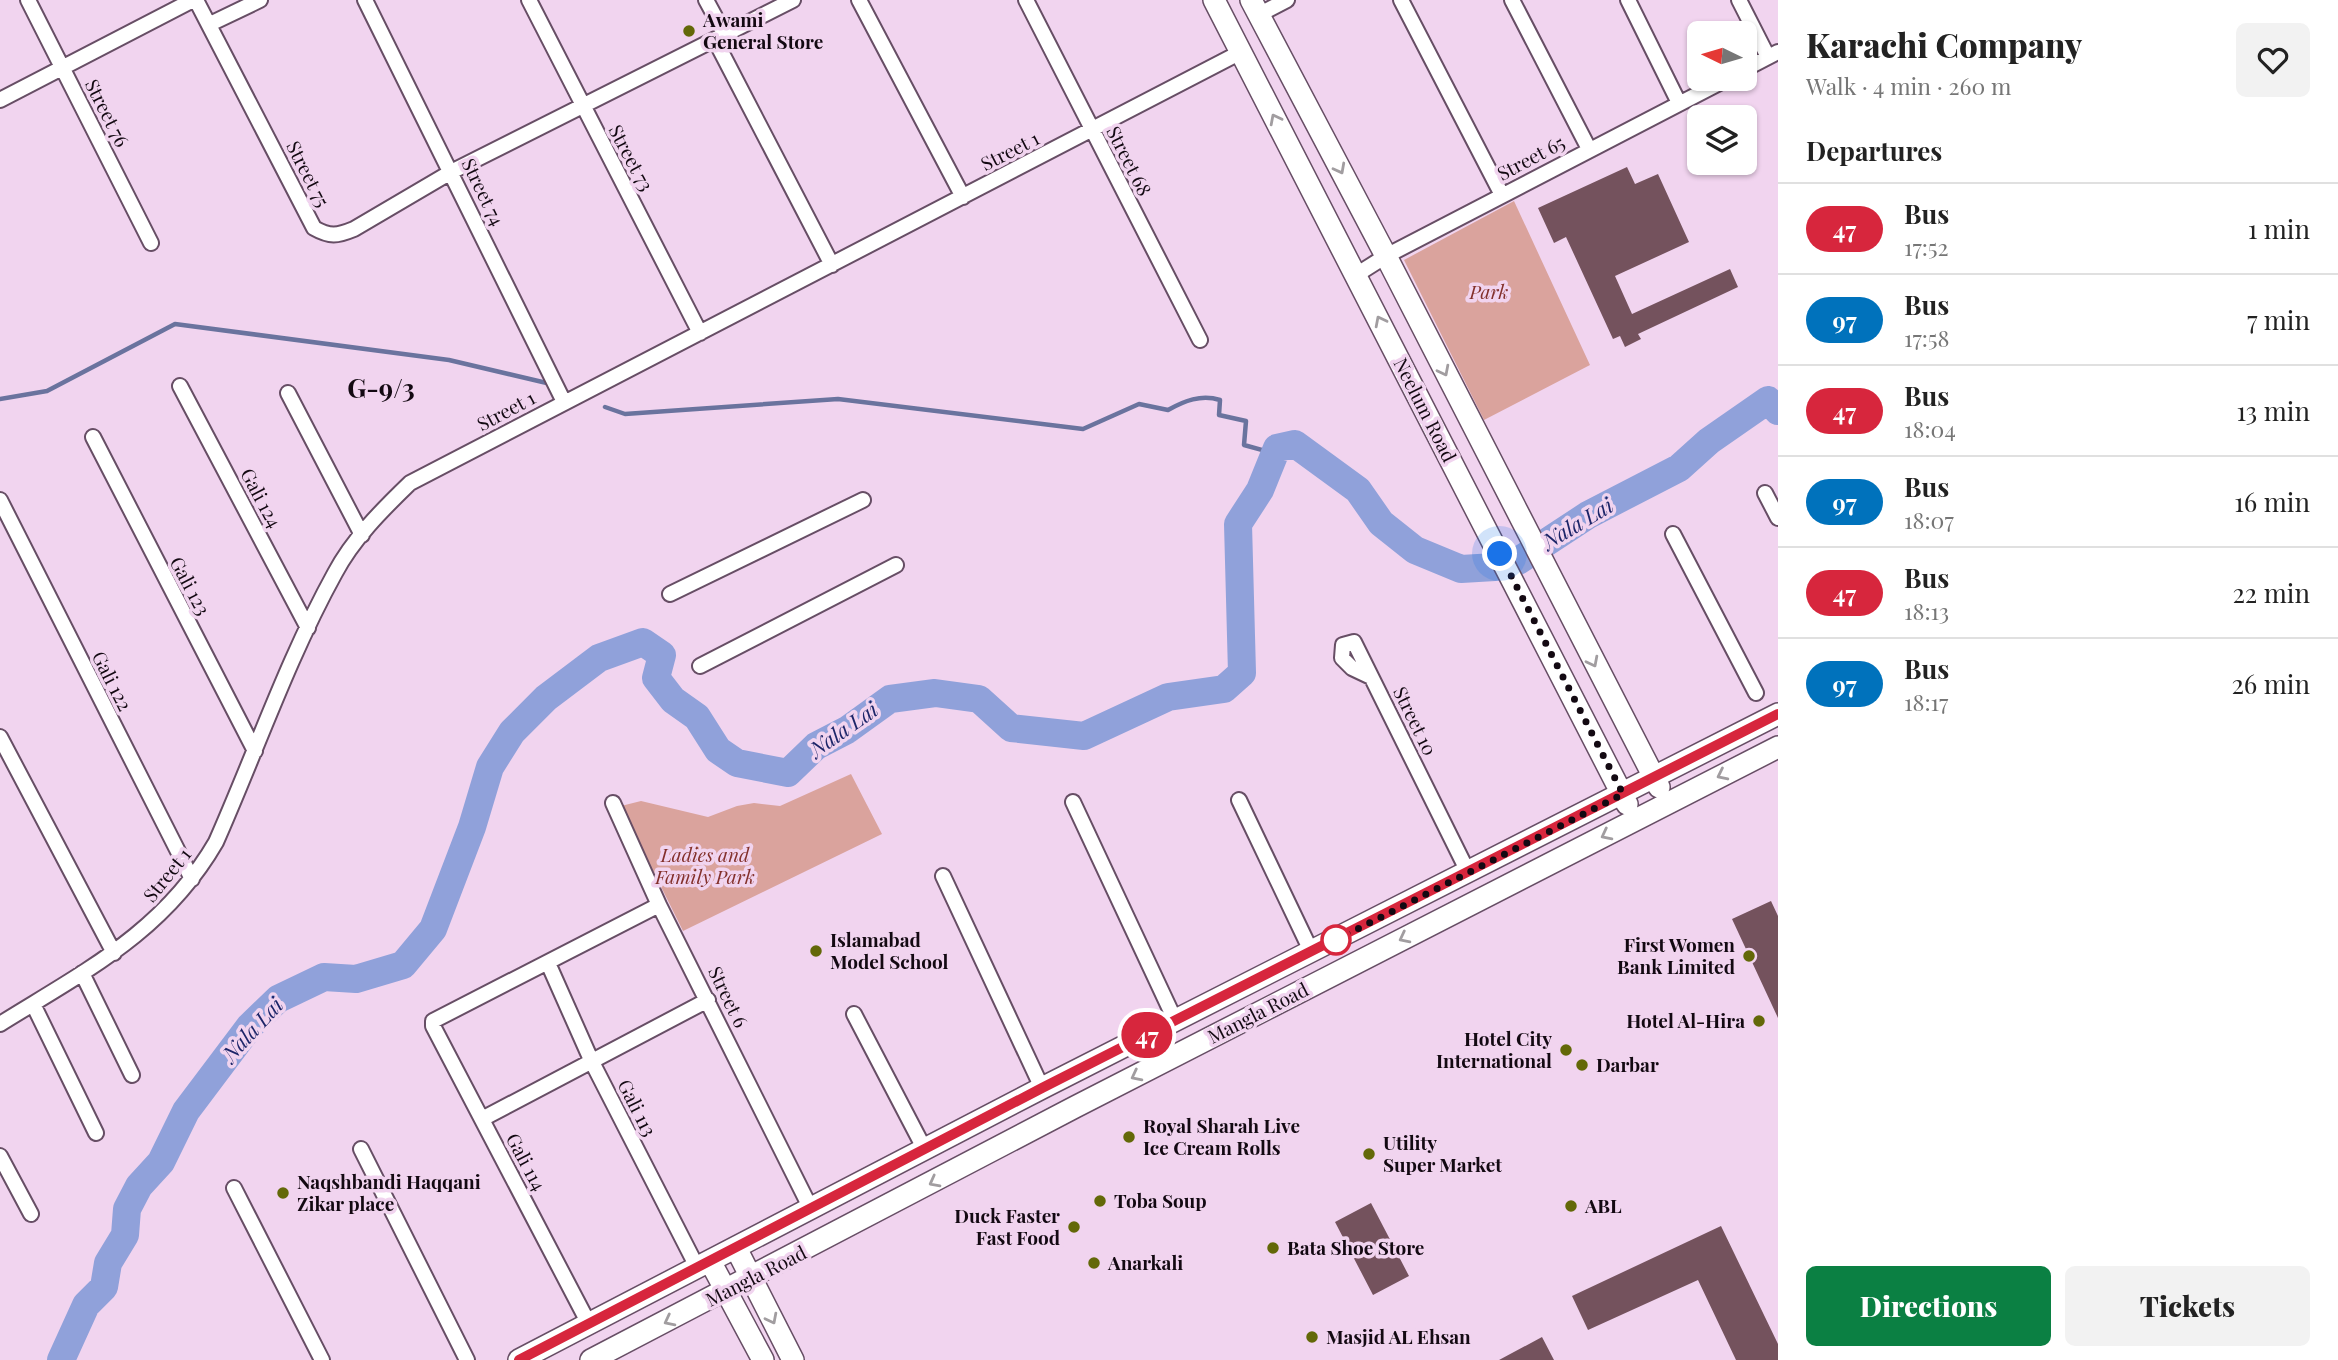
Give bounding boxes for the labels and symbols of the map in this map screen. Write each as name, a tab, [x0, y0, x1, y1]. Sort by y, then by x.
place label: Awami General Store	[702, 6, 823, 54]
north arrow	[1687, 21, 1757, 91]
marker: Awami General Store	[681, 23, 697, 39]
street label: Street 76	[80, 74, 136, 151]
one-way arrow	[1270, 114, 1284, 126]
street label: Street 73	[604, 120, 660, 195]
street label: Street 68	[1101, 121, 1159, 200]
street label: Street 1	[976, 124, 1043, 176]
street label: Street 65	[1492, 128, 1569, 186]
street label: Street 75	[281, 136, 337, 211]
street label: Street 74	[456, 154, 511, 230]
one-way arrow	[1331, 161, 1345, 174]
park label: Park	[1469, 278, 1509, 304]
one-way arrow	[1374, 316, 1388, 328]
street label: Neelum Road	[1389, 353, 1463, 466]
one-way arrow	[1436, 364, 1450, 376]
district label: G-9/3	[347, 370, 415, 405]
street label: Street 1	[472, 384, 539, 436]
street label: Gali 124	[235, 463, 288, 532]
water label: Nala Lai	[1535, 490, 1618, 555]
your location	[1482, 536, 1517, 571]
street label: Gali 123	[165, 552, 217, 620]
street label: Gali 122	[87, 646, 139, 715]
one-way arrow	[1584, 655, 1598, 667]
street label: Street 10	[1388, 682, 1444, 759]
water label: Nala Lai	[801, 694, 883, 763]
one-way arrow	[1717, 767, 1729, 781]
one-way arrow	[1601, 826, 1613, 840]
park label: Ladies and Family Park	[654, 841, 755, 889]
street label: Street 1	[136, 842, 196, 907]
unlabelled marker	[1321, 925, 1351, 955]
place label: Islamabad Model School	[830, 926, 949, 974]
one-way arrow	[1398, 930, 1411, 944]
place label: First Women Bank Limited	[1617, 931, 1736, 979]
marker: Islamabad Model School	[808, 943, 824, 959]
marker: First Women Bank Limited	[1741, 948, 1757, 964]
street label: Street 6	[703, 962, 755, 1032]
street label: Mangla Road	[1203, 976, 1312, 1049]
water label: Nala Lai	[213, 990, 289, 1068]
place label: Hotel Al-Hira	[1626, 1007, 1745, 1033]
line badge: 47	[1116, 1012, 1178, 1058]
marker: Hotel Al-Hira	[1751, 1013, 1767, 1029]
place label: Hotel City International	[1436, 1025, 1552, 1073]
marker: Hotel City International	[1558, 1042, 1574, 1058]
place label: Darbar	[1596, 1051, 1659, 1077]
marker: Darbar	[1574, 1057, 1590, 1073]
one-way arrow	[1131, 1068, 1143, 1082]
street label: Gali 113	[613, 1075, 663, 1141]
place label: Royal Sharah Live Ice Cream Rolls	[1143, 1112, 1300, 1160]
street label: Gali 114	[501, 1128, 553, 1195]
marker: Royal Sharah Live Ice Cream Rolls	[1121, 1129, 1137, 1145]
place label: Utility Super Market	[1383, 1129, 1502, 1177]
marker: Utility Super Market	[1361, 1146, 1377, 1162]
place label: Naqshbandi Haqqani Zikar place	[297, 1168, 481, 1216]
one-way arrow	[929, 1173, 941, 1187]
marker: Naqshbandi Haqqani Zikar place	[275, 1185, 291, 1201]
place label: Toba Soup	[1114, 1187, 1207, 1213]
place label: ABL	[1584, 1192, 1622, 1218]
marker: Toba Soup	[1092, 1193, 1108, 1209]
marker: ABL	[1563, 1198, 1579, 1214]
place label: Duck Faster Fast Food	[954, 1202, 1061, 1250]
marker: Duck Faster Fast Food	[1066, 1219, 1082, 1235]
place label: Bata Shoe Store	[1287, 1234, 1424, 1260]
street label: Mangla Road	[701, 1239, 810, 1312]
marker: Bata Shoe Store	[1265, 1240, 1281, 1256]
place label: Anarkali	[1107, 1249, 1183, 1275]
marker: Anarkali	[1086, 1255, 1102, 1271]
one-way arrow	[663, 1312, 676, 1326]
one-way arrow	[764, 1312, 778, 1324]
place label: Masjid AL Ehsan	[1326, 1323, 1471, 1349]
marker: Masjid AL Ehsan	[1304, 1329, 1320, 1345]

